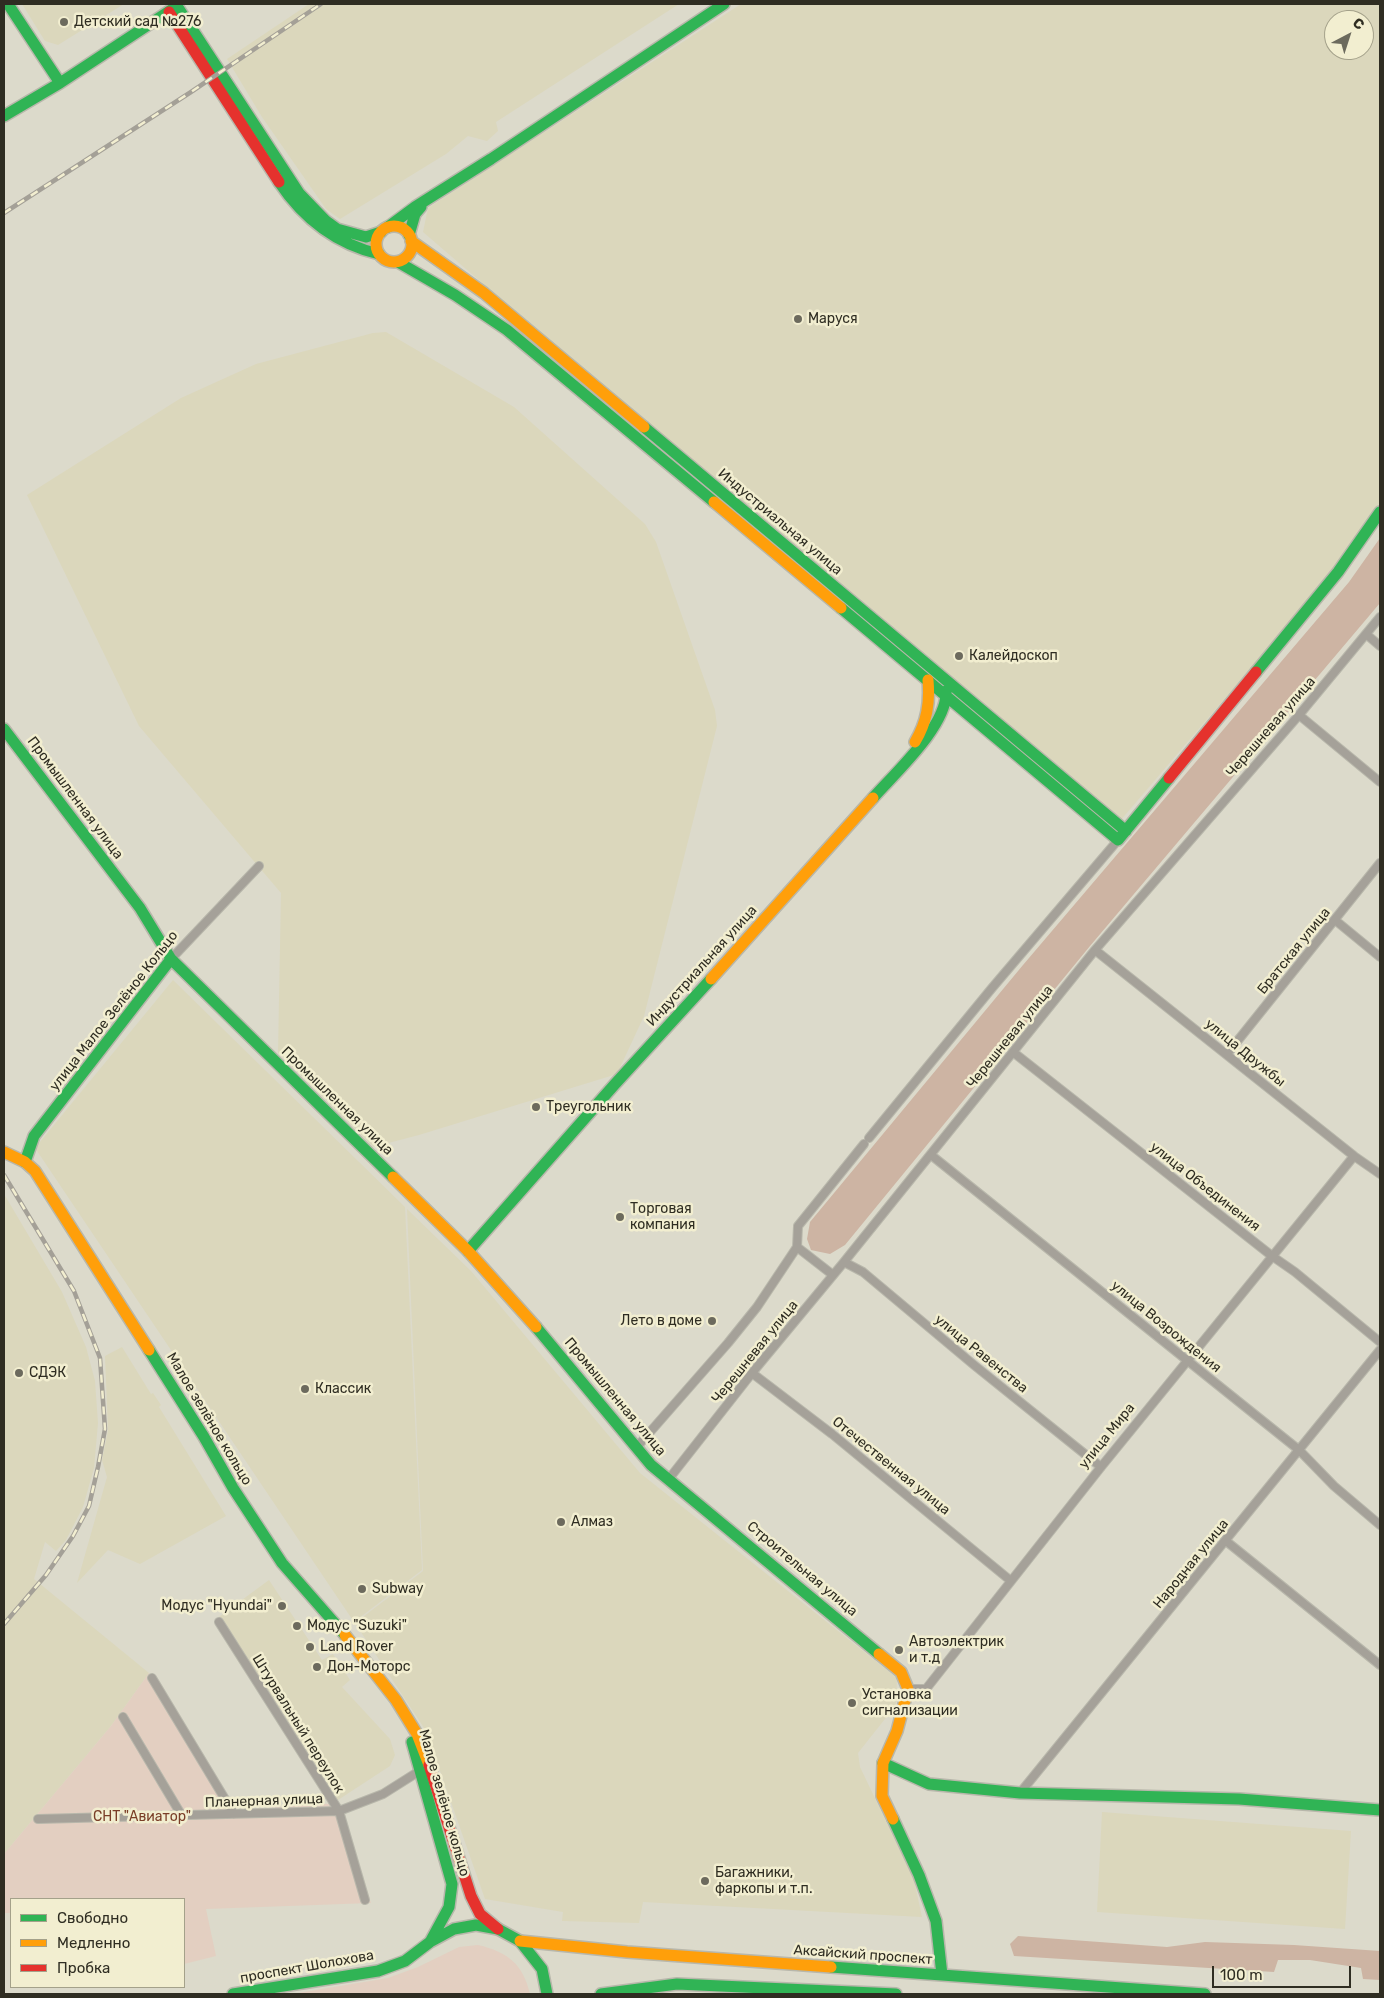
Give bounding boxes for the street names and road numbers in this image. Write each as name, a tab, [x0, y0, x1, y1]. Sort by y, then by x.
street label: Индустриальная улица	[714, 465, 846, 579]
street label: Черешневая улица	[1223, 673, 1319, 781]
street label: Промышленная улица	[23, 733, 127, 863]
street label: Индустриальная улица	[643, 902, 761, 1030]
street label: Братская улица	[1254, 904, 1334, 998]
street label: улица Малое Зелёное Кольцо	[46, 928, 182, 1094]
street label: Черешневая улица	[963, 982, 1057, 1092]
street label: улица Дружбы	[1201, 1015, 1289, 1091]
street label: Промышленная улица	[278, 1043, 396, 1159]
street label: улица Объединения	[1147, 1139, 1263, 1235]
street label: улица Возрождения	[1108, 1277, 1224, 1377]
street label: Черешневая улица	[708, 1297, 802, 1407]
street label: улица Равенства	[931, 1311, 1031, 1397]
street label: Промышленная улица	[561, 1335, 669, 1459]
street label: Малое зелёное кольцо	[163, 1350, 255, 1488]
street label: улица Мира	[1075, 1400, 1139, 1472]
street label: Отечественная улица	[829, 1413, 953, 1519]
street label: Народная улица	[1150, 1516, 1232, 1612]
street label: Строительная улица	[743, 1518, 861, 1620]
street label: Штурвальный переулок	[248, 1651, 348, 1797]
street label: Малое зелёное кольцо	[415, 1728, 473, 1878]
street label: Планерная улица	[205, 1791, 323, 1811]
street label: Аксайский проспект	[793, 1942, 933, 1968]
street label: проспект Шолохова	[239, 1947, 375, 1987]

